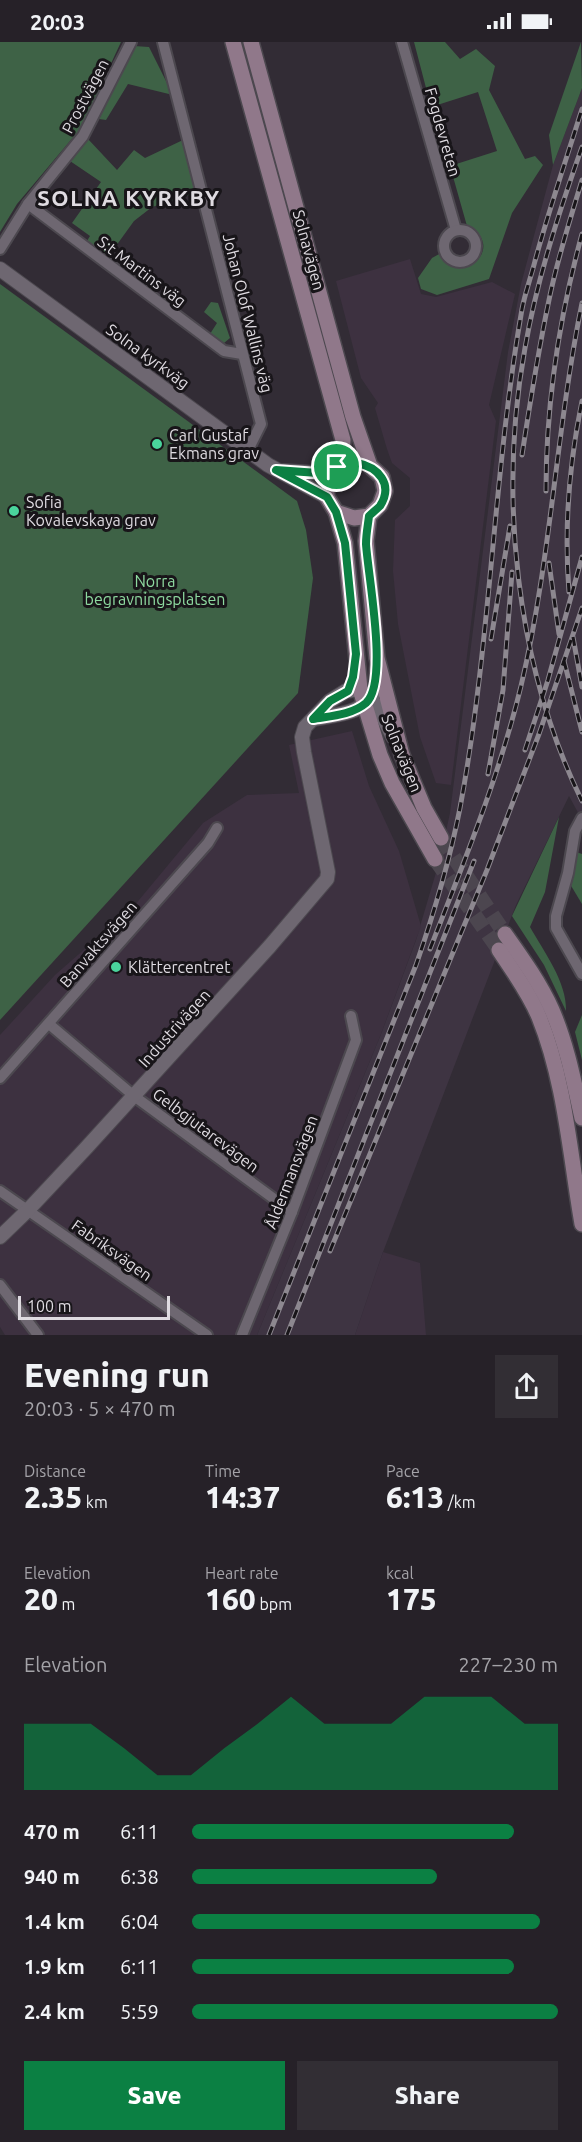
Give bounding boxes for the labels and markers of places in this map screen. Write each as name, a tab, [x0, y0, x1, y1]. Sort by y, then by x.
place label: Carl Gustaf Ekmans grav	[169, 426, 259, 462]
marker: Carl Gustaf Ekmans grav	[150, 437, 164, 451]
pin	[311, 441, 362, 492]
place label: Sofia Kovalevskaya grav	[26, 493, 156, 529]
marker: Sofia Kovalevskaya grav	[7, 504, 21, 518]
place label: Klättercentret	[128, 958, 231, 976]
marker: Klättercentret	[109, 960, 123, 974]

